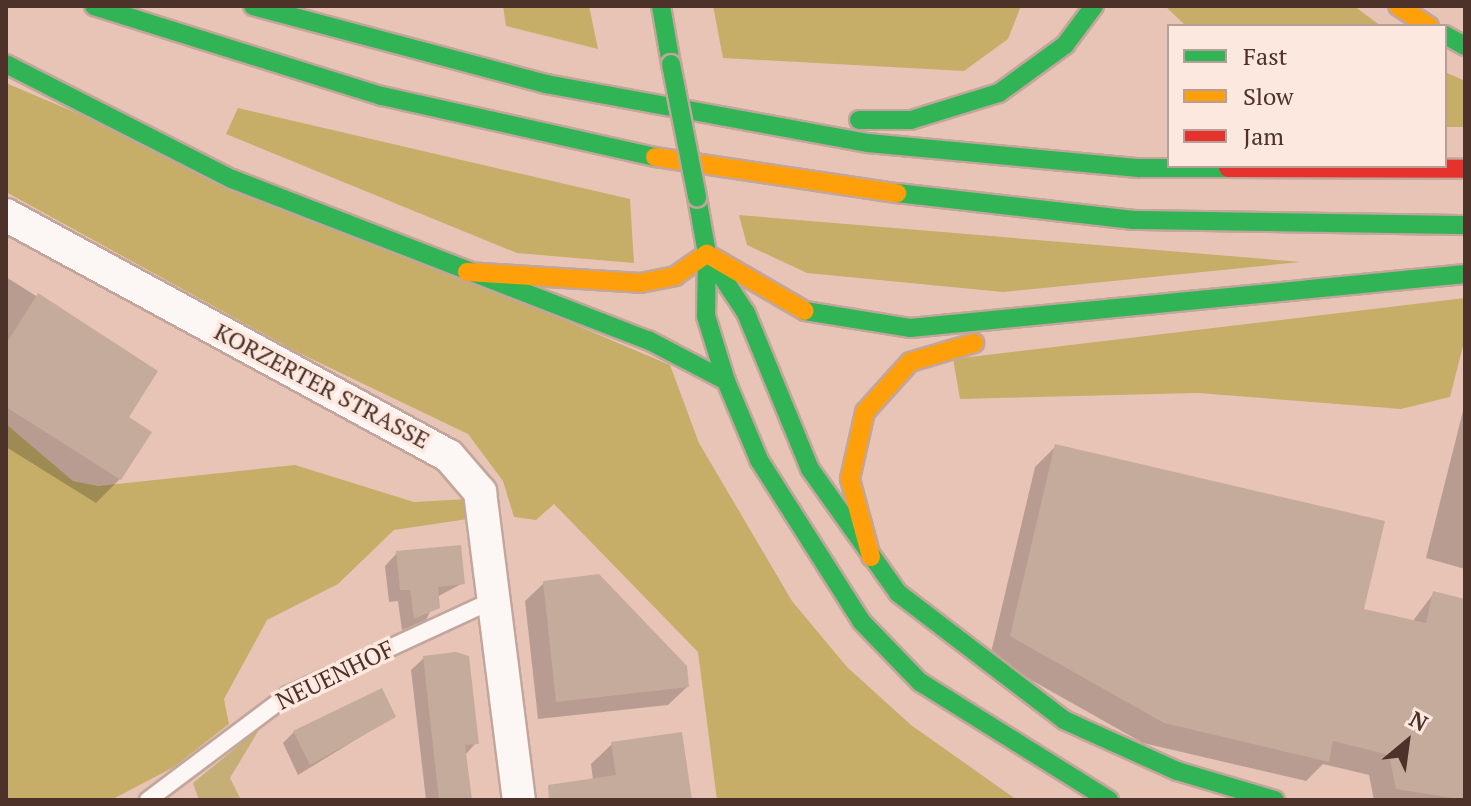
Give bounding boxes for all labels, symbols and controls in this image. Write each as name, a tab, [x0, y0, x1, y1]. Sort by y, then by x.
legend	[1167, 24, 1447, 168]
text: Fast	[1243, 40, 1287, 72]
text: Slow	[1243, 80, 1294, 112]
text: Jam	[1243, 120, 1284, 152]
street label: KORZERTER STRASSE	[210, 317, 434, 455]
street label: NEUENHOF	[271, 634, 399, 716]
north arrow	[1367, 702, 1447, 782]
text: N	[1405, 704, 1433, 737]

